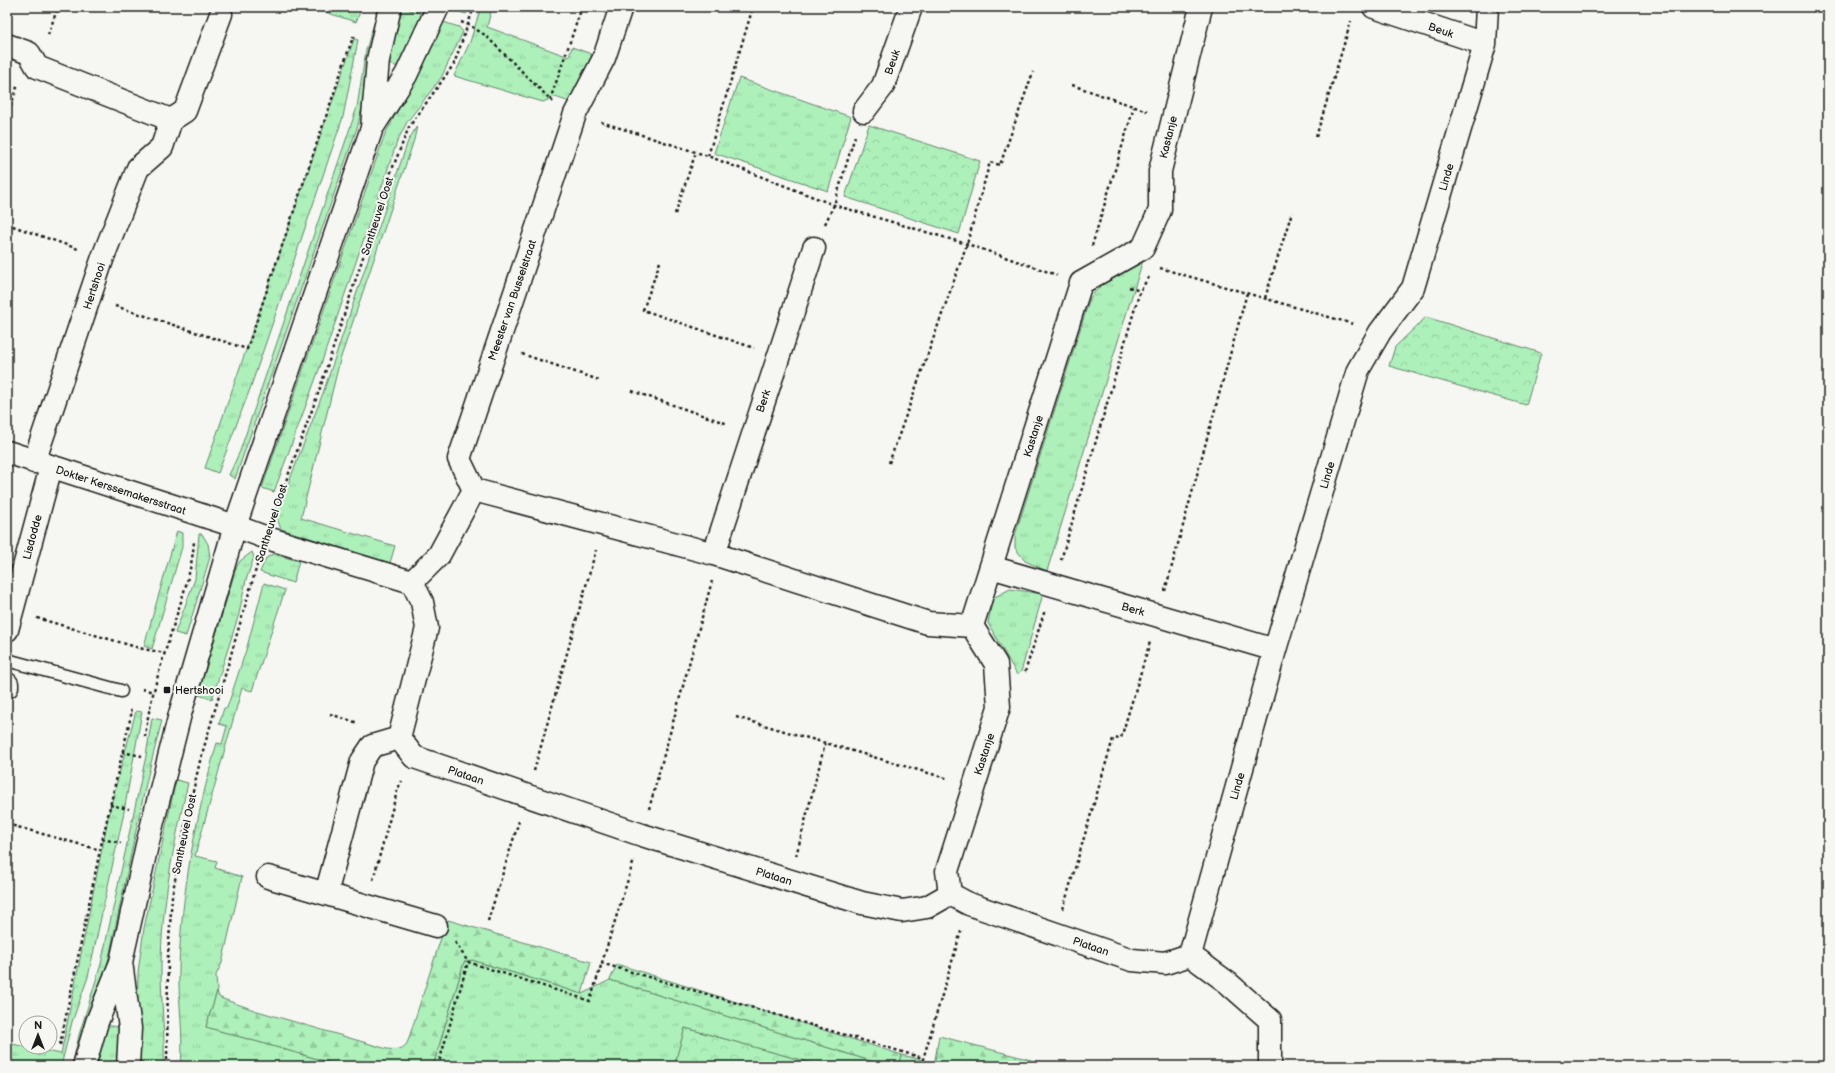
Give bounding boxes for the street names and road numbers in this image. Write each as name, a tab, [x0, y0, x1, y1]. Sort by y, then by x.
street label: Beuk	[1427, 20, 1456, 41]
street label: Beuk	[882, 47, 903, 76]
street label: Kastanje	[1157, 114, 1180, 160]
street label: Linde	[1436, 161, 1457, 192]
street label: Santheuvel Oost	[359, 175, 396, 257]
street label: Meester van Busselstraat	[486, 237, 539, 362]
street label: Hertshooi	[81, 261, 108, 311]
street label: Berk	[754, 387, 774, 414]
street label: Kastanje	[1021, 413, 1046, 459]
street label: Linde	[1317, 459, 1338, 490]
street label: Dokter Kerssemakersstraat	[54, 463, 188, 518]
street label: Santheuvel Oost	[253, 482, 290, 564]
street label: Lisdodde	[20, 513, 45, 561]
street label: Berk	[1120, 600, 1146, 619]
street label: Kastanje	[972, 731, 997, 777]
street label: Plataan	[446, 763, 486, 788]
street label: Linde	[1227, 770, 1248, 801]
street label: Santheuvel Oost	[170, 792, 199, 875]
street label: Plataan	[754, 865, 794, 888]
street label: Plataan	[1071, 934, 1111, 959]

